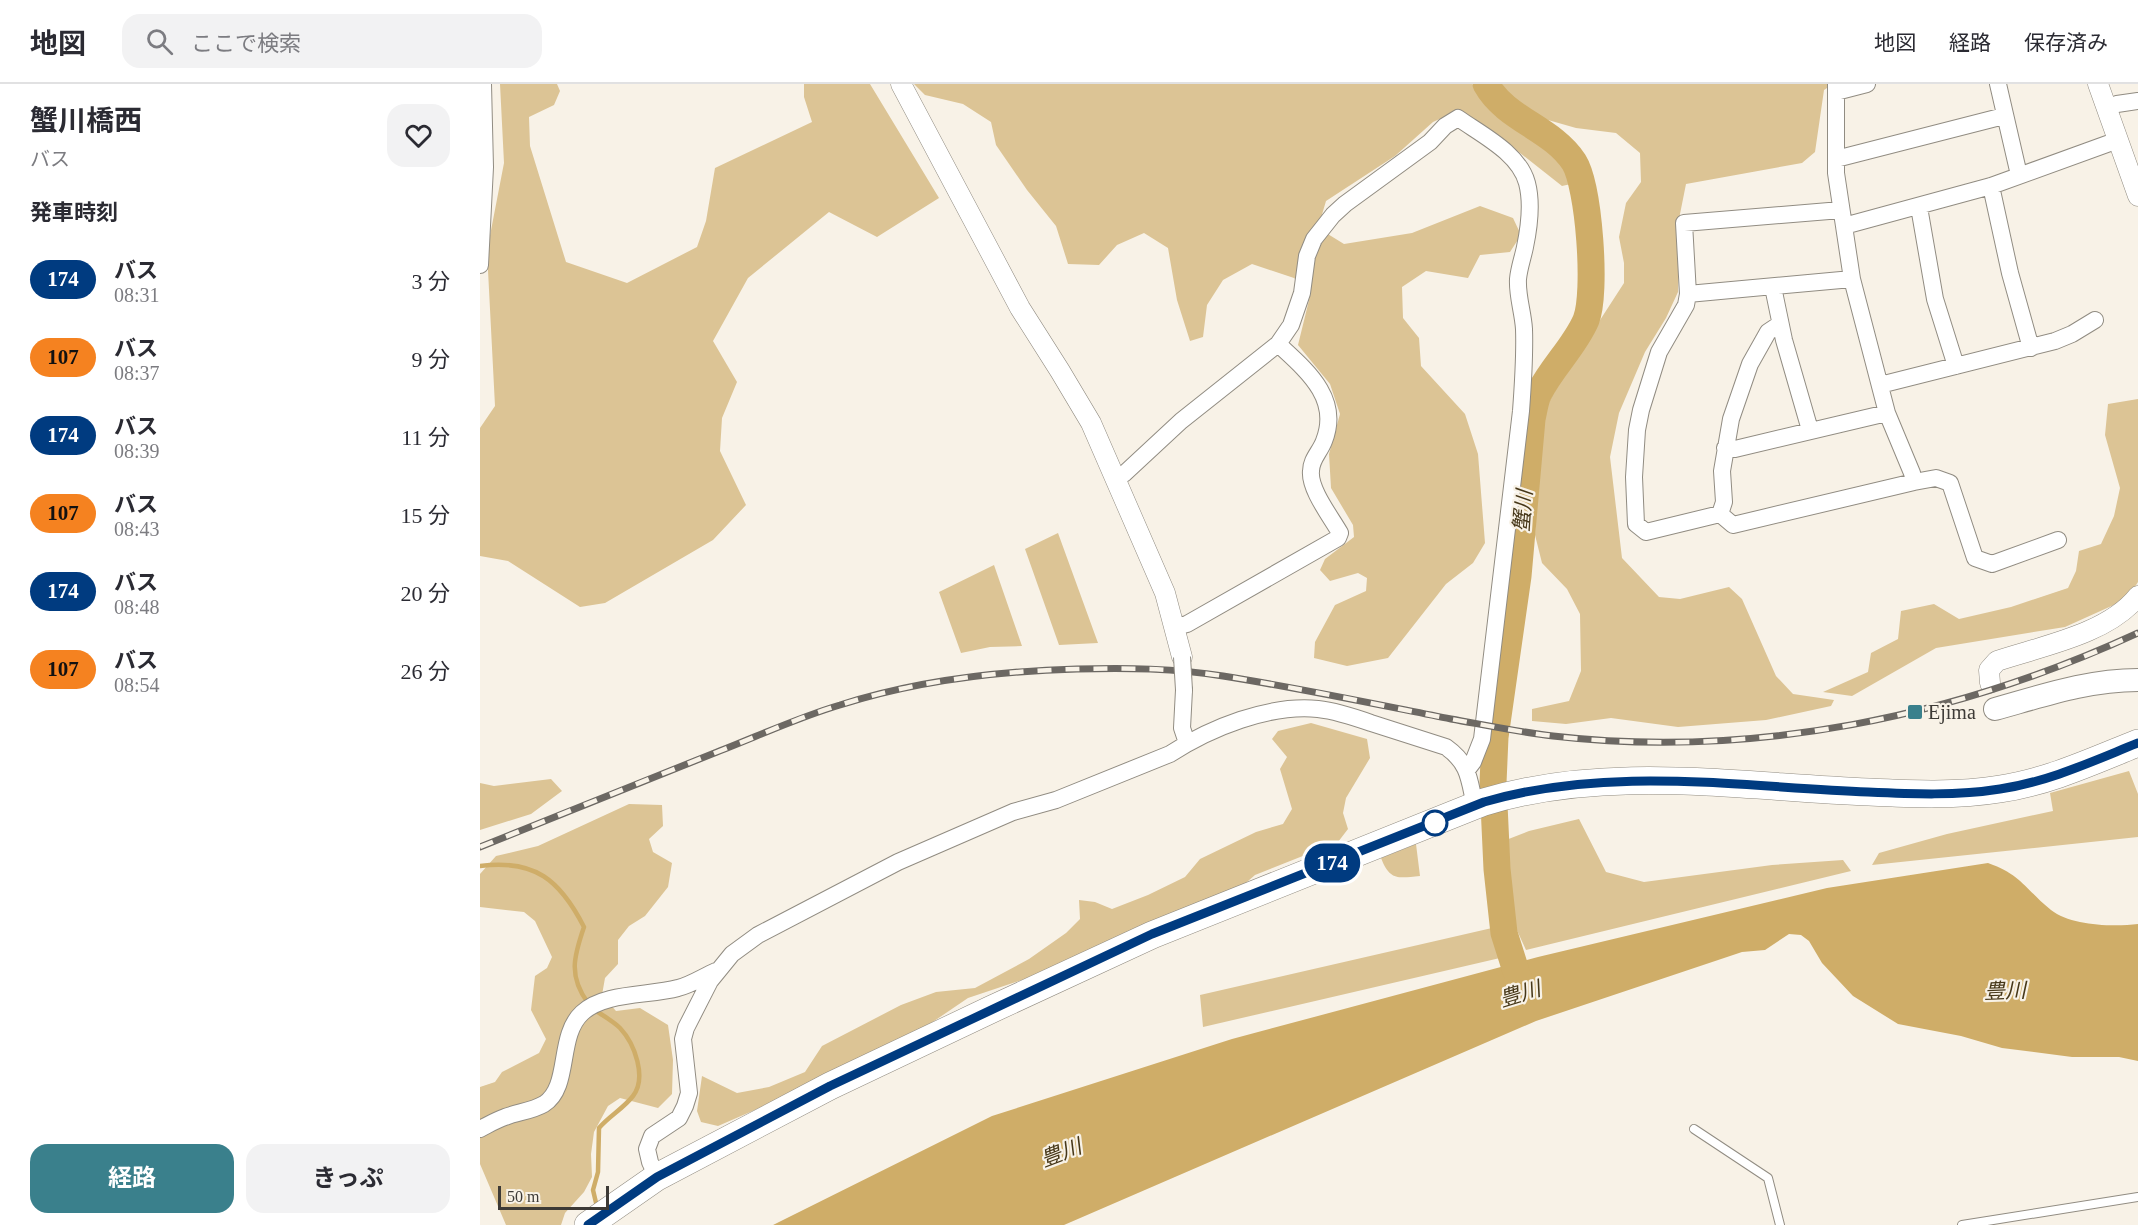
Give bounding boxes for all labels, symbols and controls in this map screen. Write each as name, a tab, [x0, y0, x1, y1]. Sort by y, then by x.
search box	[122, 14, 542, 68]
icon: search	[143, 25, 176, 58]
text: 地図	[30, 28, 86, 59]
text: ここで検索	[191, 31, 301, 56]
text: 地図	[1874, 31, 1916, 55]
text: 経路	[1949, 31, 1991, 55]
text: 保存済み	[2024, 31, 2108, 55]
button: heart	[387, 104, 450, 167]
text: 蟹川橋西	[30, 105, 142, 136]
text: バス	[30, 148, 70, 170]
text: 発車時刻	[30, 200, 118, 225]
text: バス	[114, 258, 158, 283]
text: 174	[47, 267, 79, 291]
text: 3 分	[411, 269, 450, 294]
text: 08:31	[114, 284, 160, 306]
text: バス	[114, 336, 158, 361]
text: 107	[47, 345, 79, 369]
text: 9 分	[411, 347, 450, 372]
text: 08:37	[114, 362, 160, 384]
text: バス	[114, 414, 158, 439]
text: 174	[47, 423, 79, 447]
text: 11 分	[401, 425, 450, 450]
text: 08:39	[114, 440, 160, 462]
water label: 蟹川	[1509, 487, 1537, 533]
text: バス	[114, 492, 158, 517]
text: 107	[47, 501, 79, 525]
text: 15 分	[400, 503, 450, 528]
text: 08:43	[114, 518, 160, 540]
text: バス	[114, 570, 158, 595]
text: 174	[47, 579, 79, 603]
text: 20 分	[400, 581, 450, 606]
text: 08:48	[114, 596, 160, 618]
text: バス	[114, 648, 158, 673]
text: 107	[47, 657, 79, 681]
text: 26 分	[400, 659, 450, 684]
text: 08:54	[114, 674, 160, 696]
place label: Ejima	[1928, 701, 1976, 724]
marker: Ejima	[1906, 703, 1924, 721]
unlabelled marker	[1422, 810, 1448, 836]
line badge: 174	[1298, 844, 1366, 882]
text: 174	[1316, 851, 1348, 875]
water label: 豊川	[1496, 976, 1546, 1012]
water label: 豊川	[1984, 978, 2028, 1004]
water label: 豊川	[1037, 1134, 1087, 1172]
button: 経路	[30, 1144, 234, 1213]
button: きっぷ	[246, 1144, 450, 1213]
scale bar	[498, 1183, 609, 1210]
text: 50 m	[507, 1188, 539, 1205]

